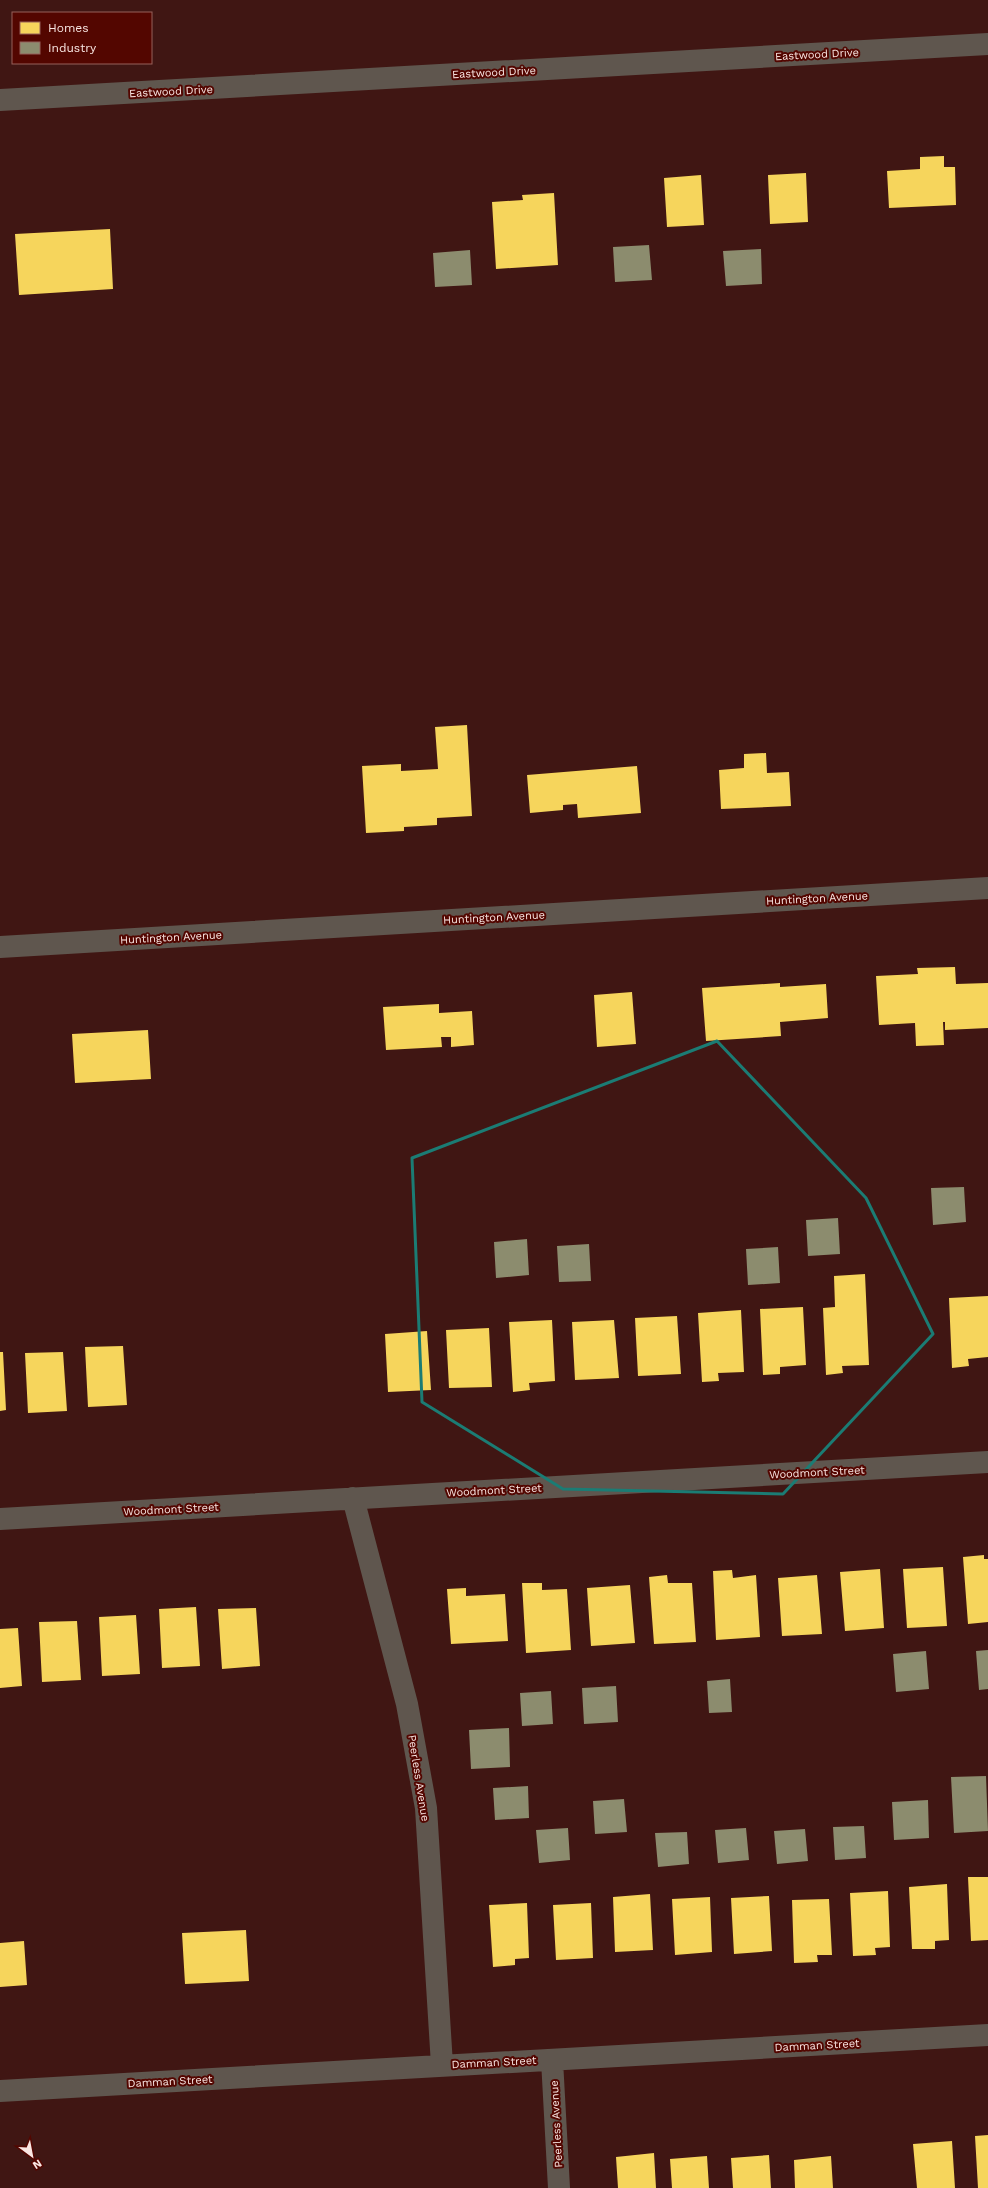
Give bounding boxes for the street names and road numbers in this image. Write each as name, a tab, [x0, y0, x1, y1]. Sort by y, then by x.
street label: Eastwood Drive	[775, 46, 859, 63]
street label: Eastwood Drive	[452, 64, 536, 81]
street label: Eastwood Drive	[129, 83, 213, 100]
street label: Huntington Avenue	[766, 889, 868, 908]
street label: Huntington Avenue	[443, 908, 545, 927]
street label: Huntington Avenue	[120, 928, 222, 947]
street label: Woodmont Street	[769, 1463, 865, 1481]
street label: Woodmont Street	[446, 1481, 542, 1499]
street label: Woodmont Street	[123, 1500, 219, 1518]
street label: Peerless Avenue	[405, 1734, 432, 1822]
street label: Damman Street	[774, 2037, 860, 2054]
street label: Damman Street	[451, 2054, 537, 2071]
street label: Damman Street	[127, 2073, 213, 2090]
street label: Peerless Avenue	[548, 2080, 565, 2168]

